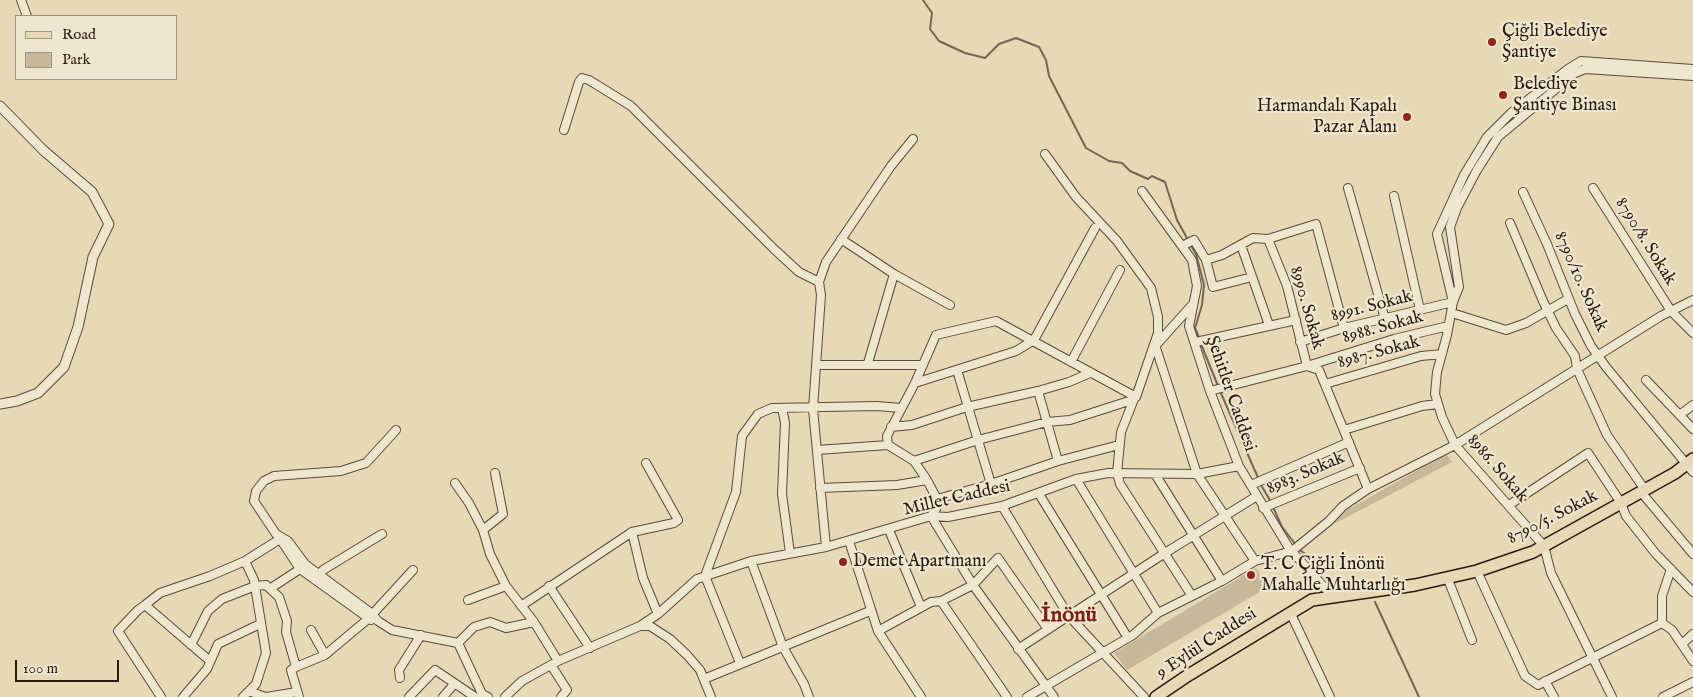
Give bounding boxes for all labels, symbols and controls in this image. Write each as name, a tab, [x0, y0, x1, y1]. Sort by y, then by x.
legend	[15, 15, 178, 80]
place label: Çiğli Belediye Şantiye	[1502, 21, 1608, 64]
text: Road	[62, 25, 96, 44]
marker: Çiğli Belediye Şantiye	[1486, 36, 1498, 48]
text: Park	[62, 50, 91, 69]
place label: Belediye Şantiye Binası	[1513, 74, 1617, 116]
marker: Belediye Şantiye Binası	[1497, 89, 1509, 101]
place label: Harmandalı Kapalı Pazar Alanı	[1257, 96, 1397, 138]
marker: Harmandalı Kapalı Pazar Alanı	[1401, 111, 1413, 123]
street label: 8790/8. Sokak	[1610, 194, 1680, 290]
street label: 8790/10. Sokak	[1548, 229, 1612, 335]
street label: 8990. Sokak	[1284, 264, 1328, 352]
street label: 8991. Sokak	[1329, 286, 1415, 328]
street label: 8988. Sokak	[1340, 307, 1426, 349]
street label: 8987. Sokak	[1336, 332, 1422, 374]
street label: Şehitler Caddesi	[1200, 333, 1260, 455]
street label: 8986. Sokak	[1462, 430, 1532, 508]
street label: 8983. Sokak	[1264, 448, 1348, 500]
street label: Millet Caddesi	[901, 476, 1013, 522]
street label: 8790/5. Sokak	[1504, 486, 1602, 550]
place label: Demet Apartmanı	[853, 551, 986, 573]
place label: T. C Çiğli İnönü Mahalle Muhtarlığı	[1261, 554, 1406, 596]
marker: Demet Apartmanı	[837, 556, 849, 568]
marker: T. C Çiğli İnönü Mahalle Muhtarlığı	[1245, 569, 1257, 581]
district label: İnönü	[1041, 603, 1097, 629]
street label: 9 Eylül Caddesi	[1153, 604, 1261, 684]
scale bar	[18, 650, 121, 682]
text: 100 m	[23, 659, 58, 678]

